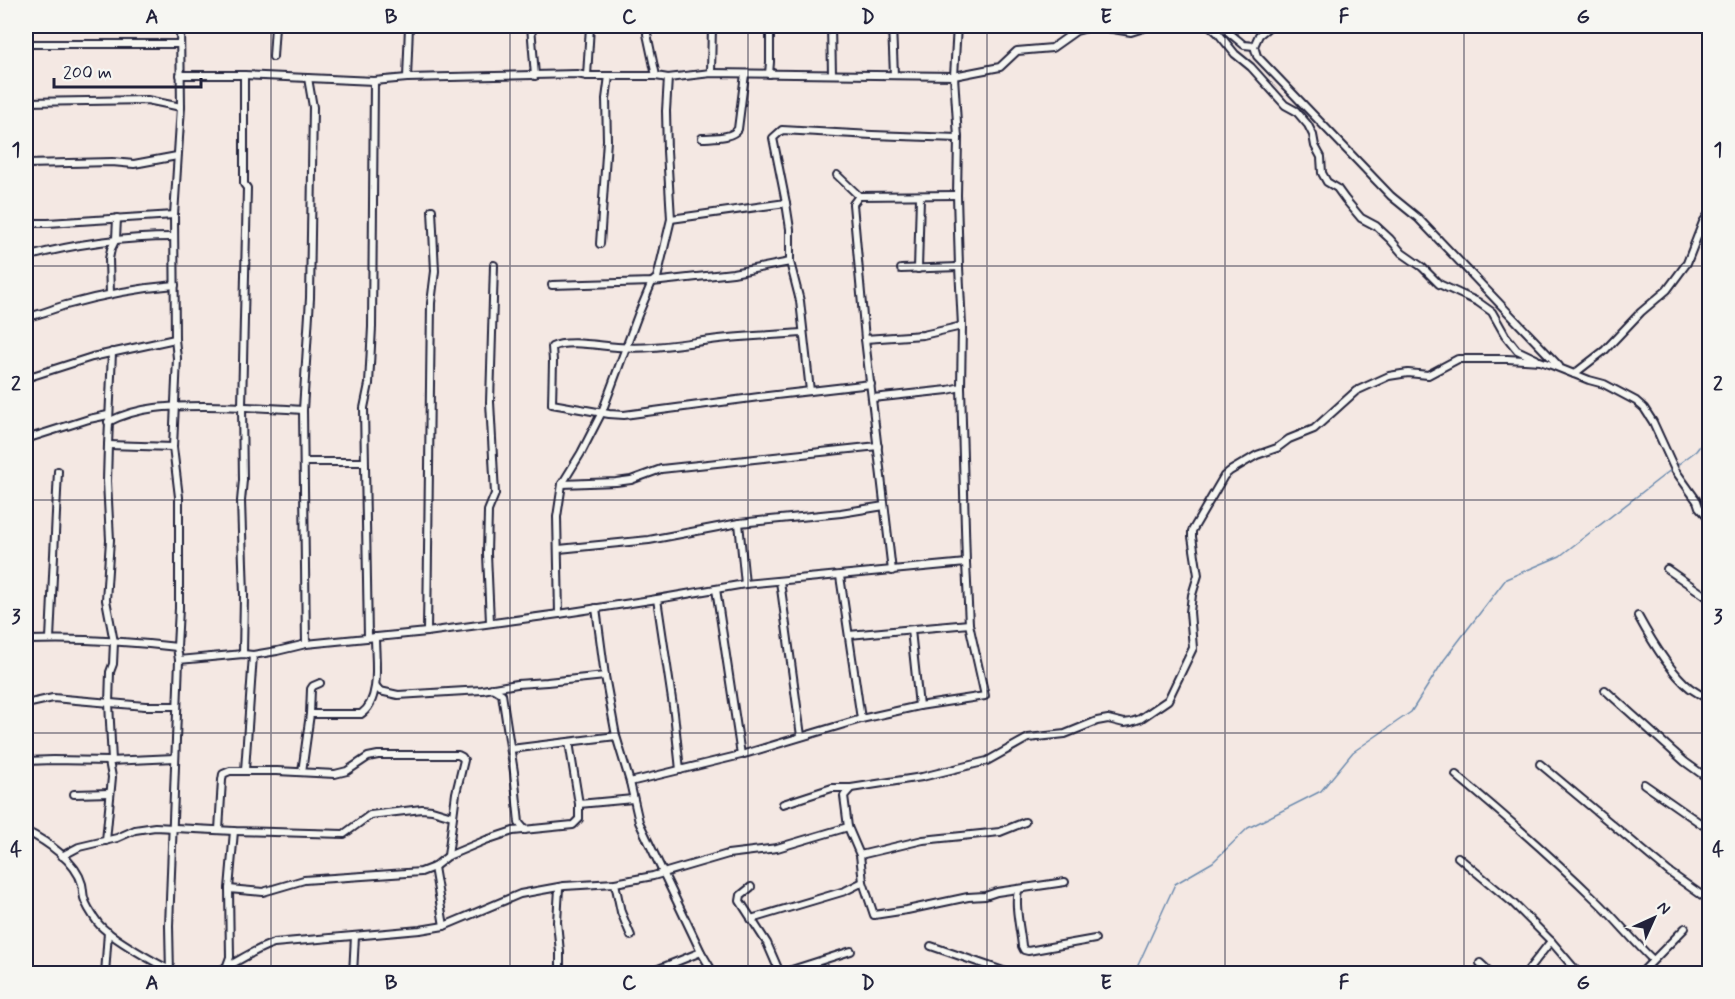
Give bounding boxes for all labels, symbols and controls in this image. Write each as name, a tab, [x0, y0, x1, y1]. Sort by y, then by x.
text: A	[145, 4, 159, 31]
text: B	[385, 4, 398, 31]
text: C	[622, 4, 637, 31]
text: D	[861, 4, 875, 31]
text: E	[1100, 4, 1112, 31]
text: F	[1339, 4, 1350, 31]
text: G	[1576, 4, 1590, 31]
scale bar	[54, 51, 201, 89]
text: 200 m	[63, 61, 112, 85]
text: 1	[12, 137, 20, 164]
text: 1	[1714, 137, 1722, 164]
text: 2	[11, 371, 21, 398]
text: 2	[1713, 371, 1723, 398]
text: 3	[11, 604, 21, 631]
text: 3	[1713, 604, 1723, 631]
text: 4	[10, 837, 22, 864]
text: 4	[1712, 837, 1724, 864]
north arrow	[1624, 888, 1684, 948]
text: N	[1652, 897, 1675, 920]
text: A	[145, 970, 159, 997]
text: B	[385, 970, 398, 997]
text: C	[622, 970, 637, 997]
text: D	[861, 970, 875, 997]
text: E	[1100, 970, 1112, 997]
text: F	[1339, 970, 1350, 997]
text: G	[1576, 970, 1590, 997]

